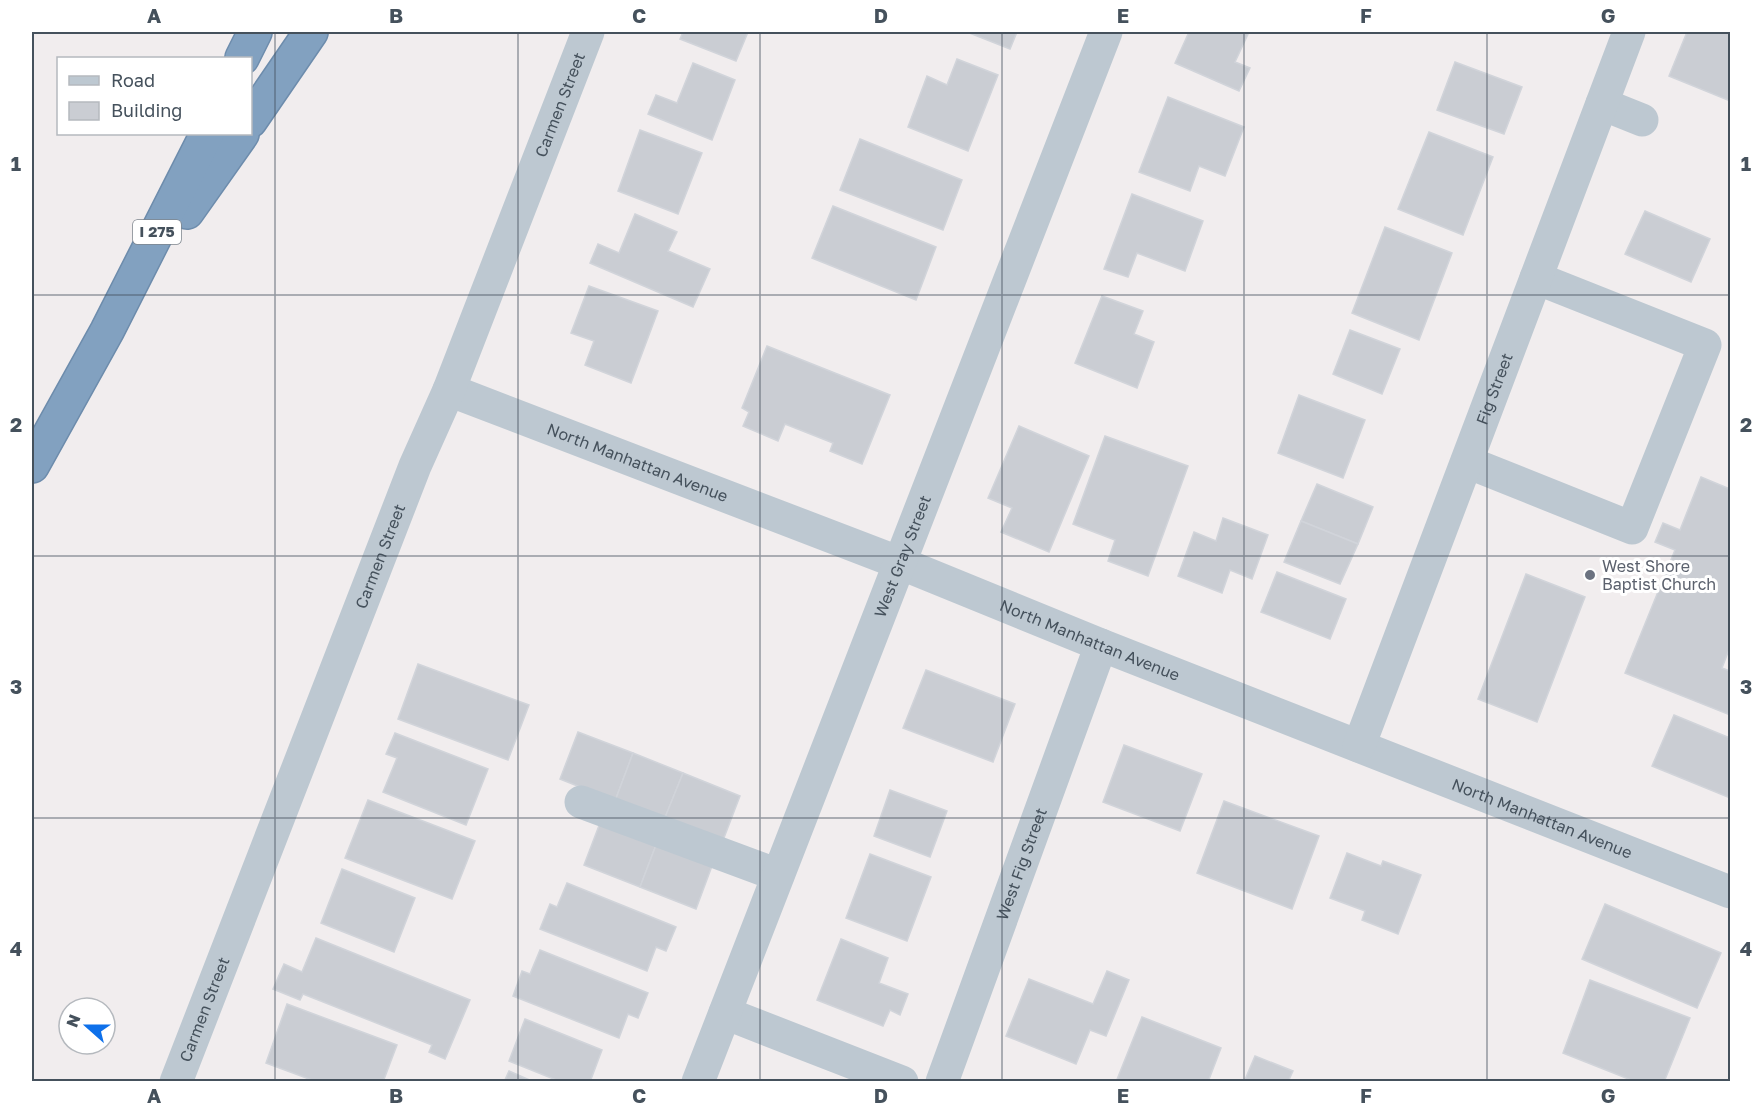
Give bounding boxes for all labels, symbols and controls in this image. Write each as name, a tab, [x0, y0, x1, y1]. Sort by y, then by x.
text: A	[147, 3, 161, 27]
text: B	[389, 3, 403, 27]
text: C	[632, 3, 646, 27]
text: D	[874, 3, 888, 27]
text: E	[1117, 3, 1129, 27]
text: F	[1360, 3, 1372, 27]
text: G	[1601, 3, 1615, 27]
street label: Carmen Street	[530, 49, 589, 160]
legend	[57, 57, 252, 135]
text: Road	[111, 69, 155, 91]
text: Building	[111, 99, 182, 121]
text: 1	[11, 151, 21, 175]
text: 1	[1741, 151, 1751, 175]
road number: I 275	[133, 220, 181, 244]
street label: Fig Street	[1471, 350, 1517, 427]
text: 2	[10, 412, 22, 436]
text: 2	[1740, 412, 1752, 436]
street label: North Manhattan Avenue	[544, 419, 731, 506]
street label: West Gray Street	[870, 492, 935, 620]
street label: Carmen Street	[351, 501, 409, 611]
place label: West Shore Baptist Church	[1602, 556, 1716, 594]
marker: West Shore Baptist Church	[1583, 568, 1597, 582]
street label: North Manhattan Avenue	[997, 595, 1183, 685]
text: 3	[10, 674, 22, 698]
text: 3	[1740, 674, 1752, 698]
street label: North Manhattan Avenue	[1449, 774, 1635, 863]
street label: West Fig Street	[992, 805, 1051, 923]
text: 4	[10, 936, 22, 960]
text: 4	[1740, 936, 1752, 960]
street label: Carmen Street	[175, 954, 234, 1065]
north arrow	[57, 996, 117, 1056]
text: N	[61, 1011, 85, 1030]
text: A	[147, 1083, 161, 1107]
text: B	[389, 1083, 403, 1107]
text: C	[632, 1083, 646, 1107]
text: D	[874, 1083, 888, 1107]
text: E	[1117, 1083, 1129, 1107]
text: F	[1360, 1083, 1372, 1107]
text: G	[1601, 1083, 1615, 1107]

